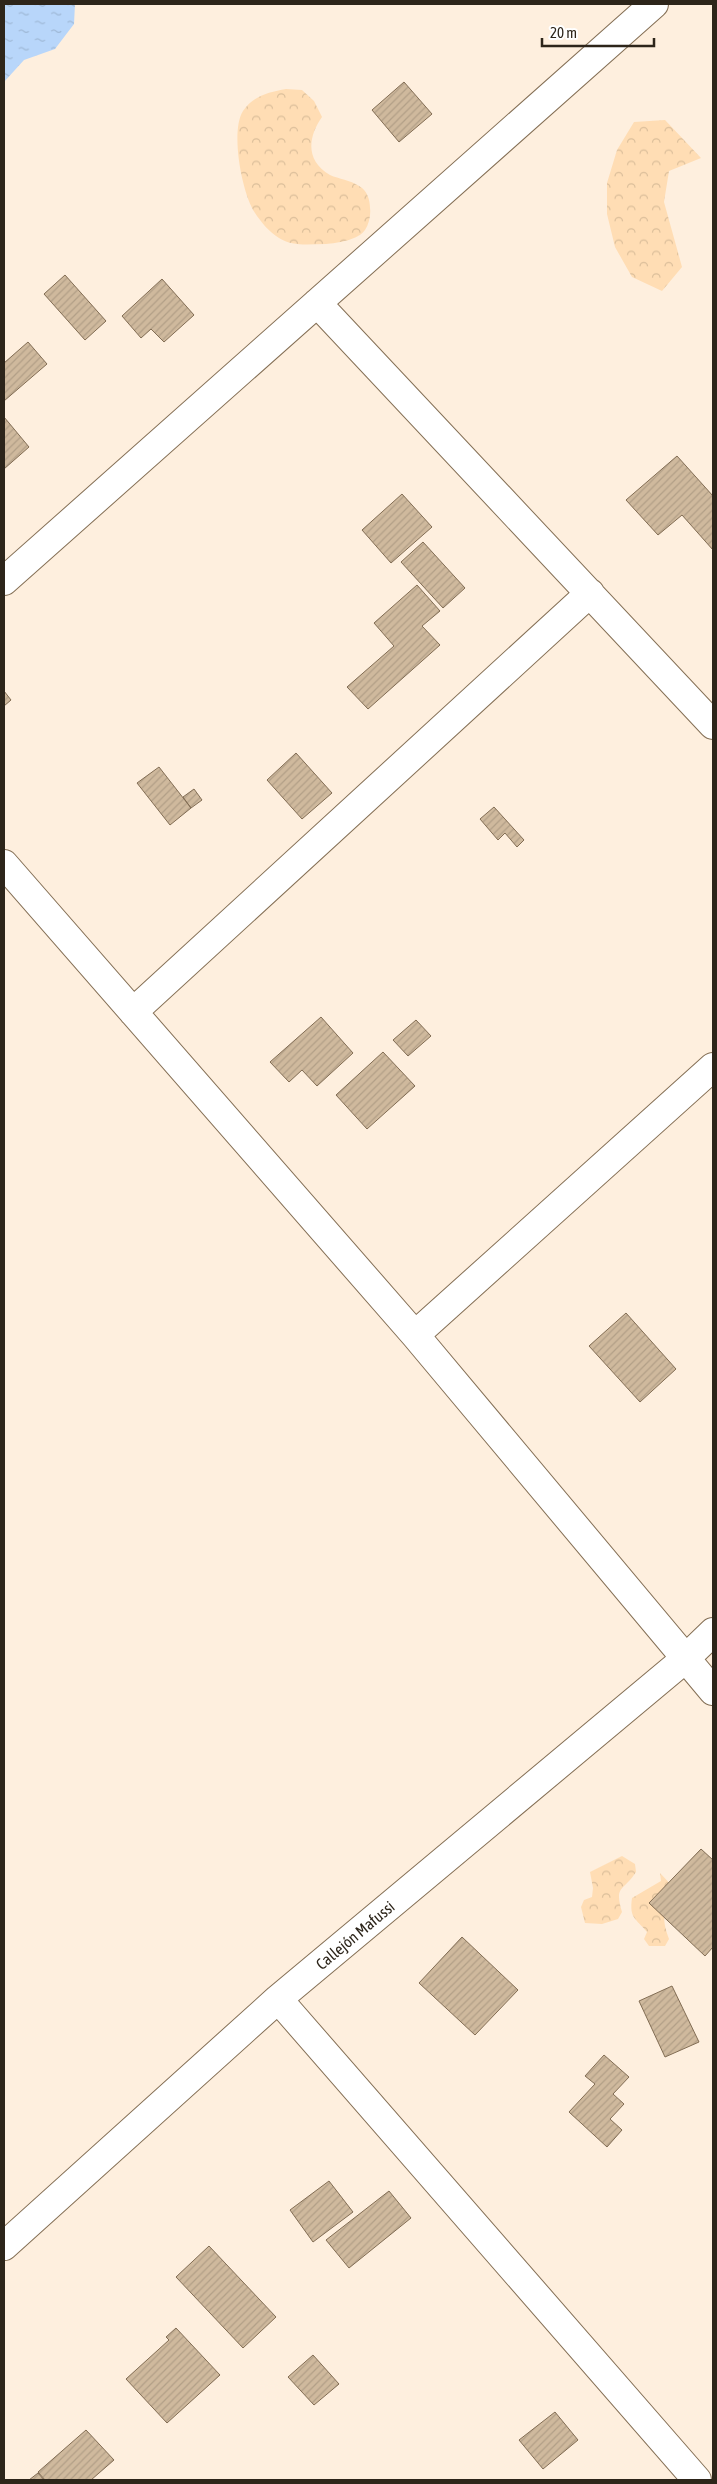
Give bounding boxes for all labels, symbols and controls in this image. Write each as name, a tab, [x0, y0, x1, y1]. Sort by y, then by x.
scale bar	[542, 15, 654, 47]
text: 20 m	[550, 24, 577, 41]
street label: Callejón Mafussi	[312, 1897, 398, 1974]

